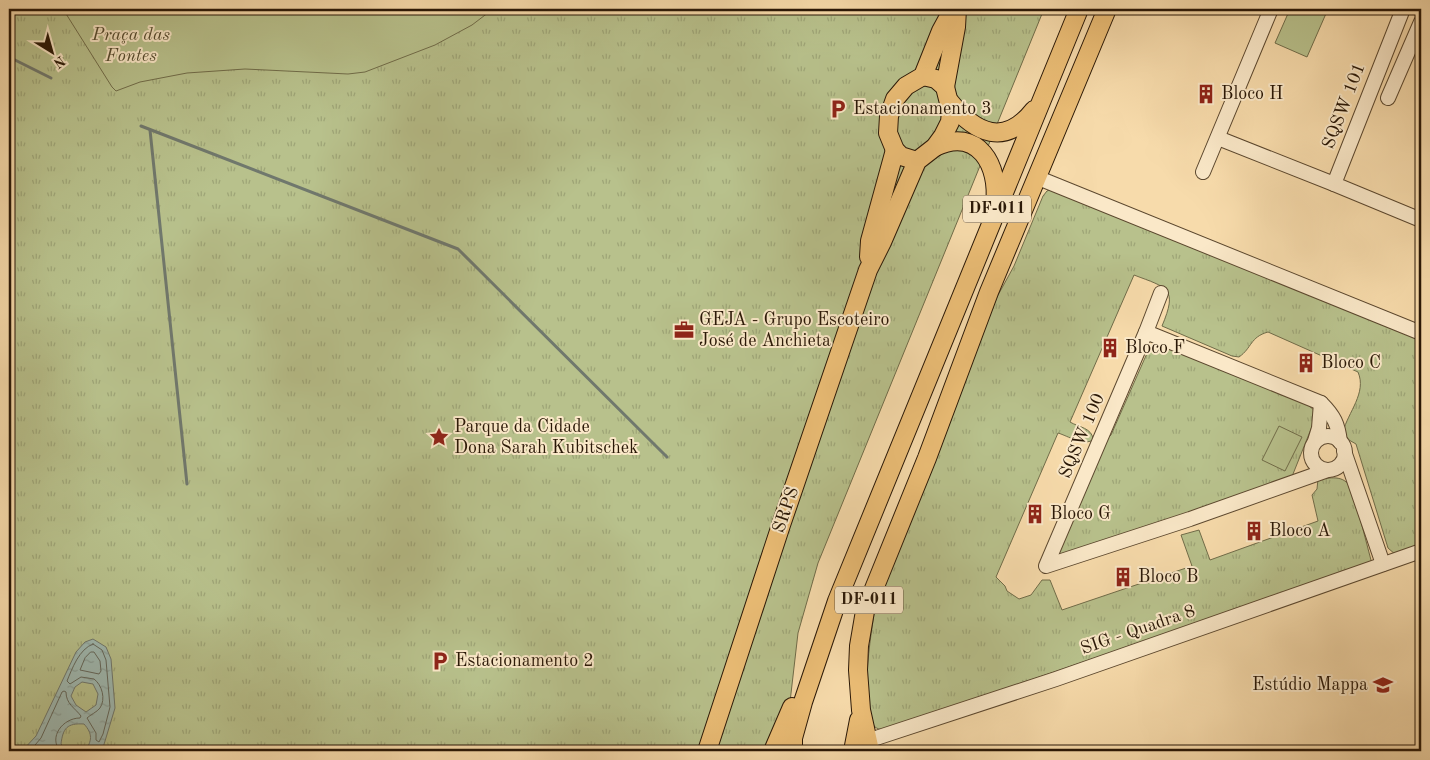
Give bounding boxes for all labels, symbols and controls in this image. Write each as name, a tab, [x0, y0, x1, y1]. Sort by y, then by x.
park label: Praça das Fontes	[91, 26, 171, 65]
north arrow	[28, 28, 78, 78]
text: N	[50, 53, 68, 71]
street label: SQSW 101	[1319, 61, 1369, 151]
building icon: Bloco H	[1195, 83, 1217, 105]
place label: Bloco H	[1221, 85, 1283, 103]
parking icon: Estacionamento 3	[827, 98, 849, 120]
place label: Estacionamento 3	[853, 100, 992, 118]
road number: DF-011	[963, 195, 1031, 222]
place label: GEJA - Grupo Escoteiro José de Anchieta	[699, 311, 890, 350]
office icon: GEJA - Grupo Escoteiro José de Anchieta	[673, 319, 695, 341]
building icon: Bloco F	[1099, 337, 1121, 359]
place label: Bloco F	[1125, 339, 1185, 357]
building icon: Bloco C	[1295, 352, 1317, 374]
place label: Bloco C	[1321, 354, 1381, 372]
street label: SQSW 100	[1056, 391, 1108, 481]
place label: Parque da Cidade Dona Sarah Kubitschek	[454, 418, 638, 457]
place icon: Parque da Cidade Dona Sarah Kubitschek	[428, 426, 450, 448]
street label: SRPS	[770, 485, 802, 535]
building icon: Bloco G	[1024, 503, 1046, 525]
place label: Bloco G	[1050, 505, 1111, 523]
building icon: Bloco A	[1243, 520, 1265, 542]
place label: Bloco A	[1269, 522, 1331, 540]
building icon: Bloco B	[1112, 566, 1134, 588]
place label: Bloco B	[1138, 568, 1198, 586]
road number: DF-011	[835, 586, 903, 614]
street label: SIG - Quadra 8	[1078, 602, 1198, 658]
parking icon: Estacionamento 2	[429, 650, 451, 672]
place label: Estacionamento 2	[455, 652, 594, 670]
school or university icon: Estúdio Mappa	[1372, 674, 1394, 696]
place label: Estúdio Mappa	[1252, 676, 1368, 694]

